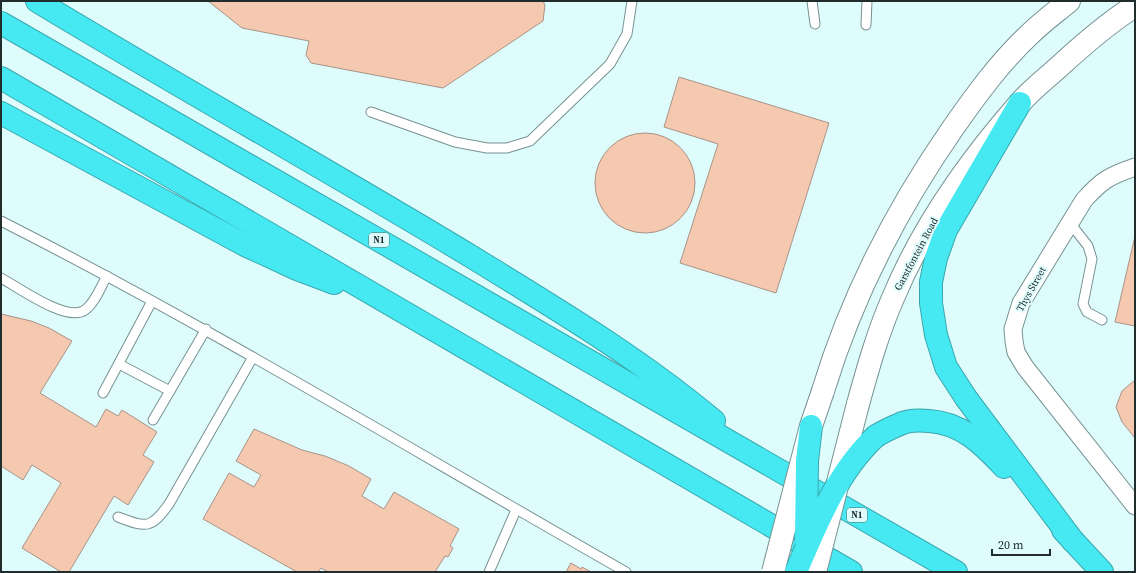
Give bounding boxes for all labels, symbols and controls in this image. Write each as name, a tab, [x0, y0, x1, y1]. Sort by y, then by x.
street label: Garstfontein Road	[891, 215, 941, 293]
road number: N1	[369, 233, 389, 247]
street label: Thys Street	[1013, 264, 1049, 314]
road number: N1	[847, 508, 867, 522]
scale bar	[992, 531, 1050, 557]
text: 20 m	[998, 537, 1024, 553]

